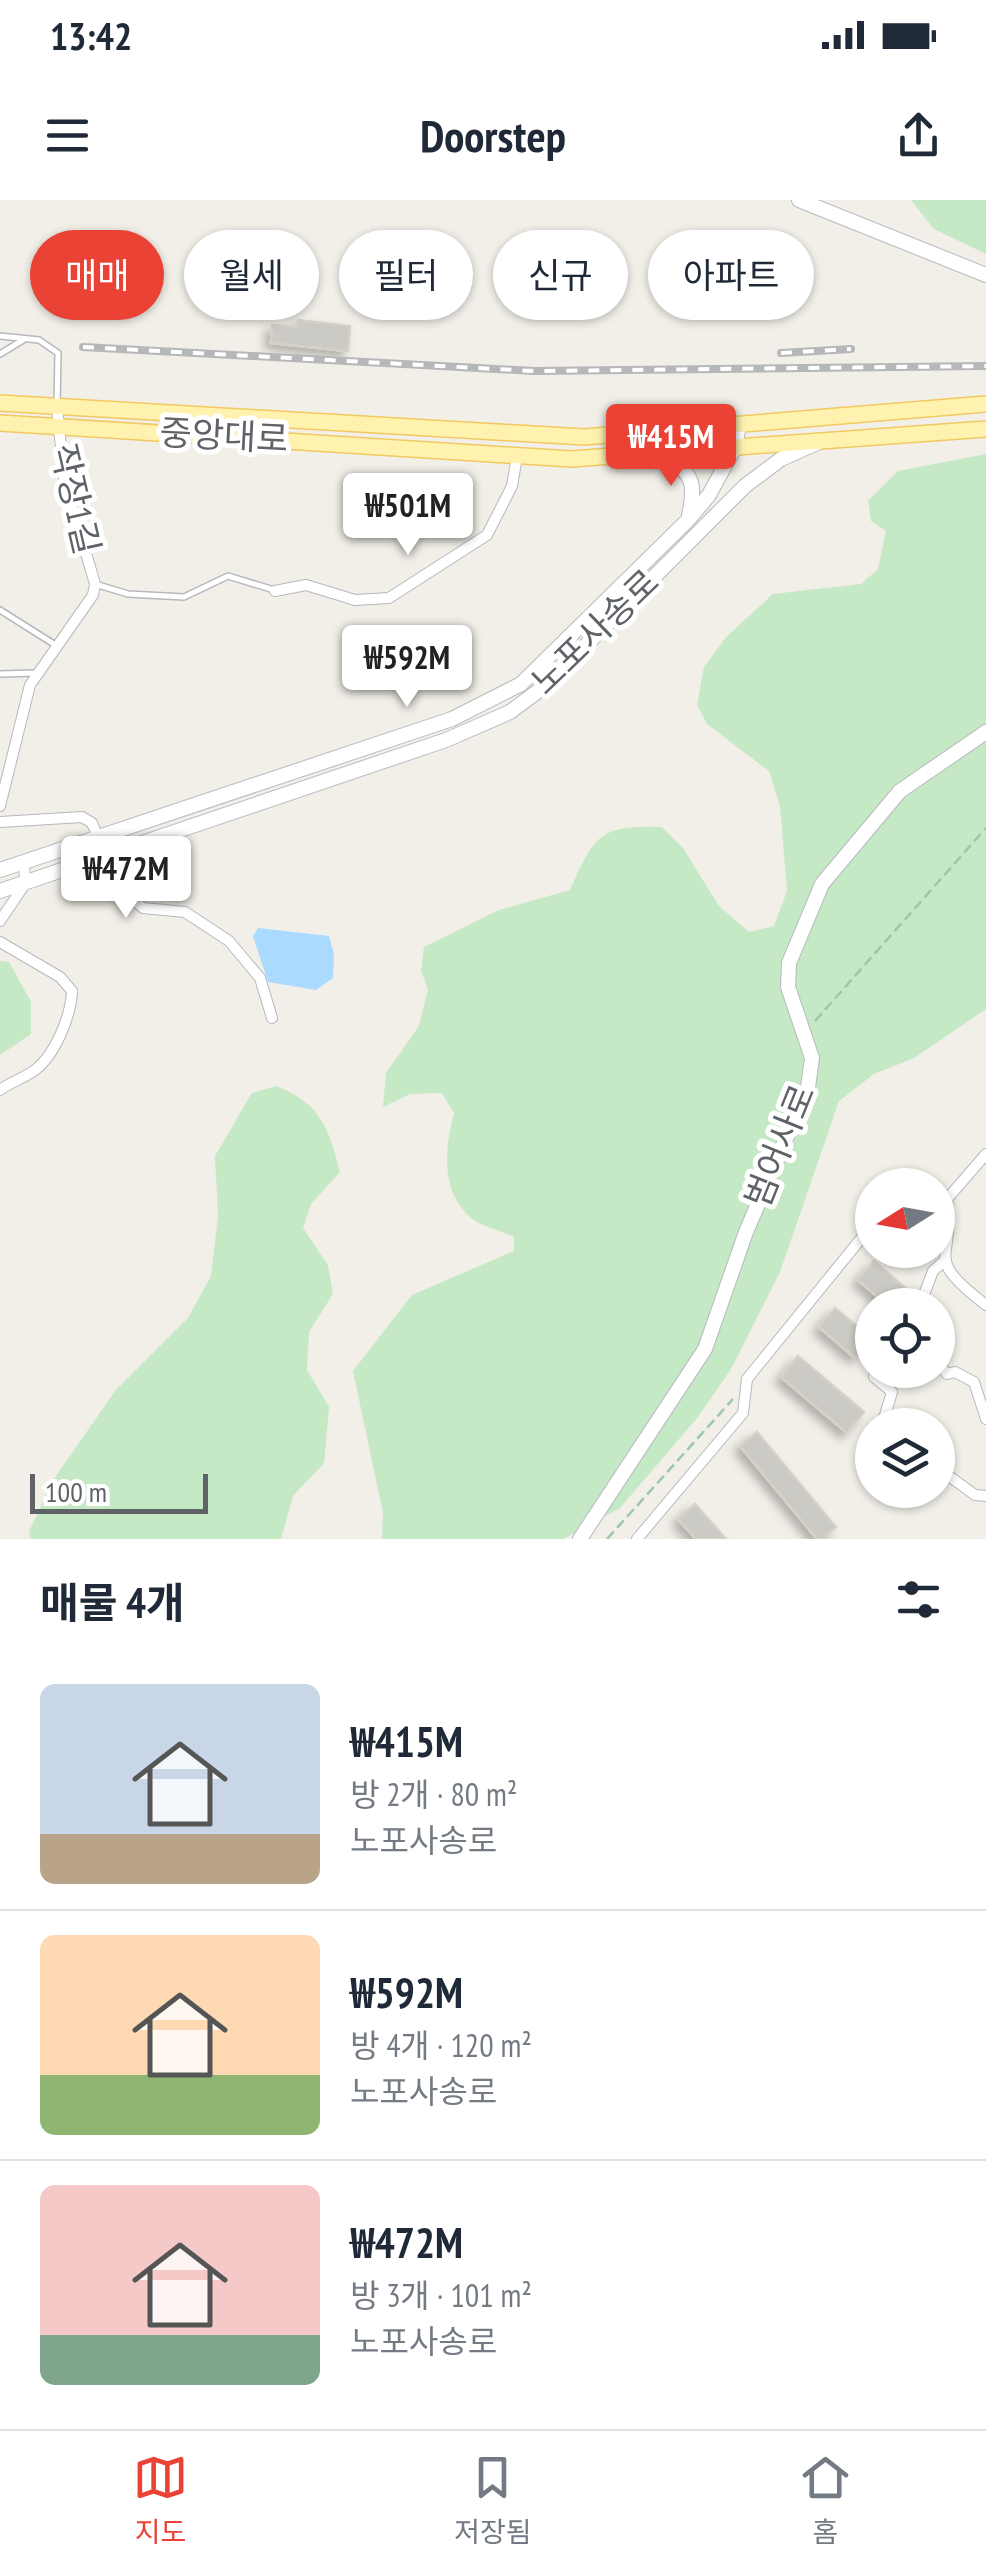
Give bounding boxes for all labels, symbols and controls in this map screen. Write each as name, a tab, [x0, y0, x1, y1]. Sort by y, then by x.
text: 13:42	[50, 11, 132, 60]
text: Doorstep	[420, 106, 566, 164]
icon: menu	[40, 108, 95, 163]
icon: share	[891, 108, 946, 163]
chip: 매매	[30, 230, 164, 320]
chip: 월세	[184, 230, 319, 320]
chip: 필터	[339, 230, 473, 320]
chip: 신규	[493, 230, 628, 320]
chip: 아파트	[648, 230, 814, 320]
pin: ₩415M	[601, 404, 741, 489]
street label: 중앙대로	[159, 409, 290, 461]
text: ₩415M	[628, 415, 714, 457]
street label: 작장1길	[41, 439, 111, 559]
pin: ₩501M	[338, 473, 478, 558]
text: ₩501M	[365, 484, 451, 526]
street label: 노포사송로	[520, 559, 668, 704]
pin: ₩592M	[337, 625, 477, 710]
text: ₩592M	[364, 636, 450, 678]
pin: ₩472M	[56, 836, 196, 921]
text: ₩472M	[83, 847, 169, 889]
street label: 범어사로	[734, 1077, 825, 1214]
north arrow	[855, 1168, 955, 1268]
map controls	[855, 1168, 955, 1508]
button: locate	[855, 1288, 955, 1388]
button: layers	[855, 1408, 955, 1508]
scale bar	[30, 1469, 208, 1513]
text: 100 m	[45, 1473, 107, 1510]
icon: filters	[891, 1572, 946, 1627]
text: 매물 4개	[40, 1575, 185, 1630]
text: ₩415M	[350, 1714, 463, 1769]
icon: home	[120, 1724, 240, 1844]
text: 방 2개 · 80 m²	[350, 1773, 517, 1815]
text: 노포사송로	[350, 1819, 497, 1861]
text: ₩592M	[350, 1965, 463, 2020]
icon: home	[120, 1975, 240, 2095]
text: 방 4개 · 120 m²	[350, 2024, 532, 2066]
text: 노포사송로	[350, 2070, 497, 2112]
text: ₩472M	[350, 2215, 463, 2270]
icon: home	[120, 2225, 240, 2345]
text: 방 3개 · 101 m²	[350, 2274, 532, 2316]
text: 노포사송로	[350, 2320, 497, 2362]
tab: 지도	[133, 2450, 188, 2550]
tab: 저장됨	[454, 2450, 532, 2550]
tab: 홈	[798, 2450, 853, 2550]

